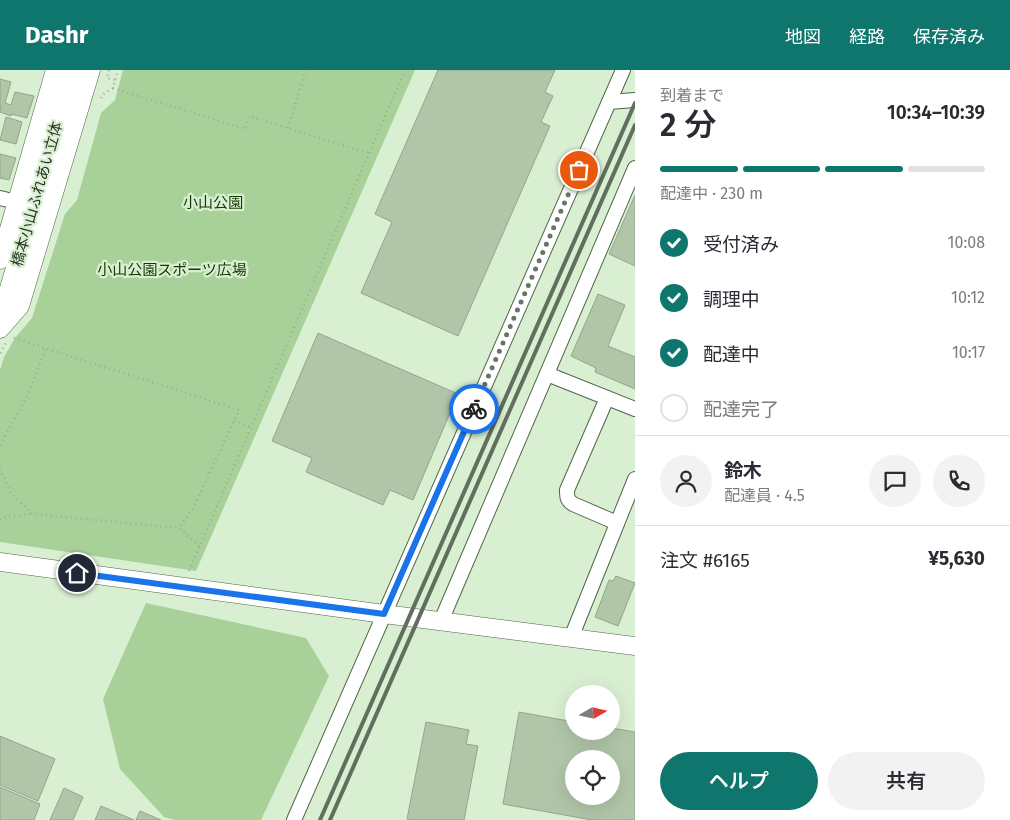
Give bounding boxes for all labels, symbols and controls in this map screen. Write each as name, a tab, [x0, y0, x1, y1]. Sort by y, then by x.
text: Dashr	[25, 21, 88, 49]
text: 地図	[785, 26, 821, 48]
text: 経路	[849, 26, 885, 48]
text: 保存済み	[913, 26, 985, 48]
text: 到着まで	[660, 86, 724, 105]
text: 10:34–10:39	[887, 101, 985, 124]
text: 2 分	[660, 106, 716, 144]
street label: 橋本小山ふれあい立体	[8, 119, 66, 269]
pin	[558, 149, 600, 191]
icon: bag	[565, 156, 593, 184]
text: 配達中 · 230 m	[660, 184, 763, 203]
park label: 小山公園	[183, 194, 243, 212]
icon: check	[660, 229, 688, 257]
text: 受付済み	[703, 233, 779, 256]
text: 10:08	[948, 233, 985, 252]
park label: 小山公園スポーツ広場	[97, 261, 247, 279]
icon: check	[660, 284, 688, 312]
text: 調理中	[703, 288, 760, 311]
text: 10:12	[951, 288, 985, 307]
icon: check	[660, 339, 688, 367]
text: 配達中	[703, 343, 760, 366]
text: 10:17	[952, 343, 985, 362]
courier	[449, 384, 499, 434]
icon: bike	[460, 395, 488, 423]
text: 配達完了	[703, 398, 779, 421]
button: person	[660, 455, 712, 507]
button: chat	[869, 455, 921, 507]
button: phone	[933, 455, 985, 507]
text: 鈴木	[724, 459, 762, 482]
text: 配達員 · 4.5	[724, 486, 805, 505]
text: ¥5,630	[928, 547, 985, 570]
text: 注文 #6165	[660, 549, 750, 572]
pin	[56, 552, 98, 594]
icon: home	[63, 559, 91, 587]
north arrow	[565, 685, 620, 740]
map controls	[565, 685, 620, 805]
button: locate	[565, 750, 620, 805]
button: ヘルプ	[660, 752, 818, 810]
button: 共有	[828, 752, 985, 810]

